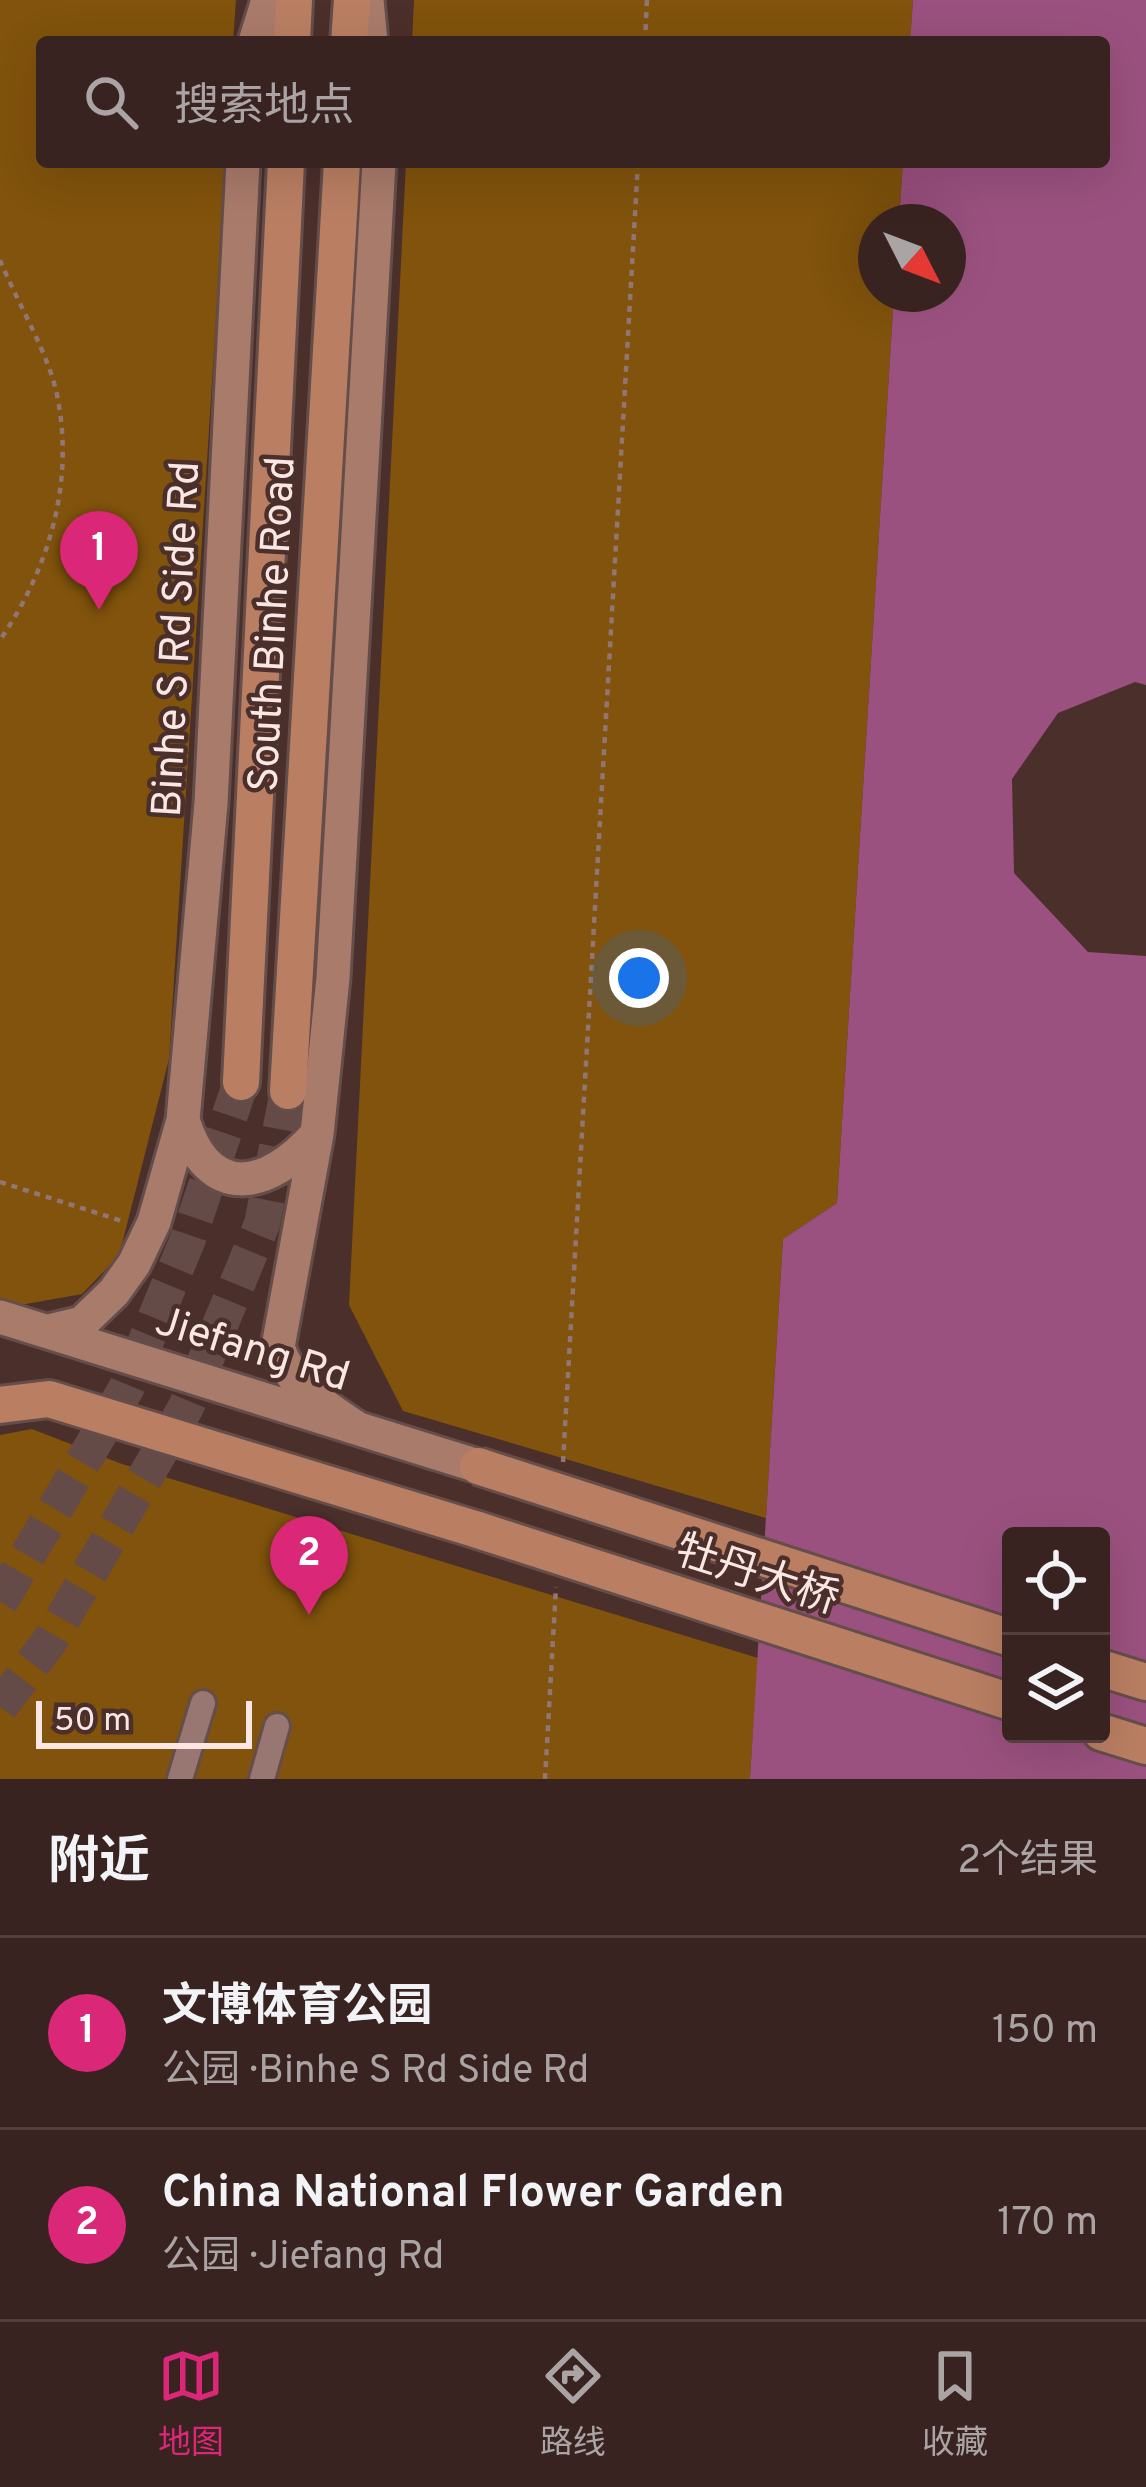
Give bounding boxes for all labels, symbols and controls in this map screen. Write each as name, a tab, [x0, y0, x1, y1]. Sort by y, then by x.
search box	[36, 36, 1110, 168]
icon: search	[78, 69, 144, 135]
text: 搜索地点	[174, 80, 354, 137]
north arrow	[858, 204, 966, 312]
street label: South Binhe Road	[239, 455, 310, 793]
street label: Binhe S Rd Side Rd	[143, 460, 214, 819]
pin: 1	[60, 511, 138, 610]
your location	[609, 948, 669, 1008]
street label: Jiefang Rd	[148, 1297, 355, 1406]
pin: 2	[270, 1516, 348, 1615]
street label: 牡丹大桥	[669, 1526, 845, 1628]
map controls	[1002, 1527, 1110, 1743]
button: locate	[1002, 1527, 1110, 1635]
button: layers	[1002, 1635, 1110, 1743]
scale bar	[36, 1695, 252, 1748]
text: 50 m	[54, 1701, 131, 1743]
text: 附近	[48, 1832, 150, 1897]
text: 2个结果	[957, 1838, 1098, 1887]
text: 文博体育公园	[162, 1980, 432, 2037]
text: 1	[79, 2008, 95, 2057]
text: 150 m	[992, 2008, 1098, 2057]
text: 公园 · Binhe S Rd Side Rd	[162, 2048, 589, 2097]
text: China National Flower Garden	[162, 2166, 785, 2223]
text: 2	[75, 2200, 99, 2249]
text: 170 m	[997, 2200, 1098, 2249]
text: 公园 · Jiefang Rd	[162, 2234, 444, 2283]
tab: 地图	[158, 2343, 224, 2466]
tab: 路线	[540, 2343, 606, 2466]
tab: 收藏	[922, 2343, 988, 2466]

